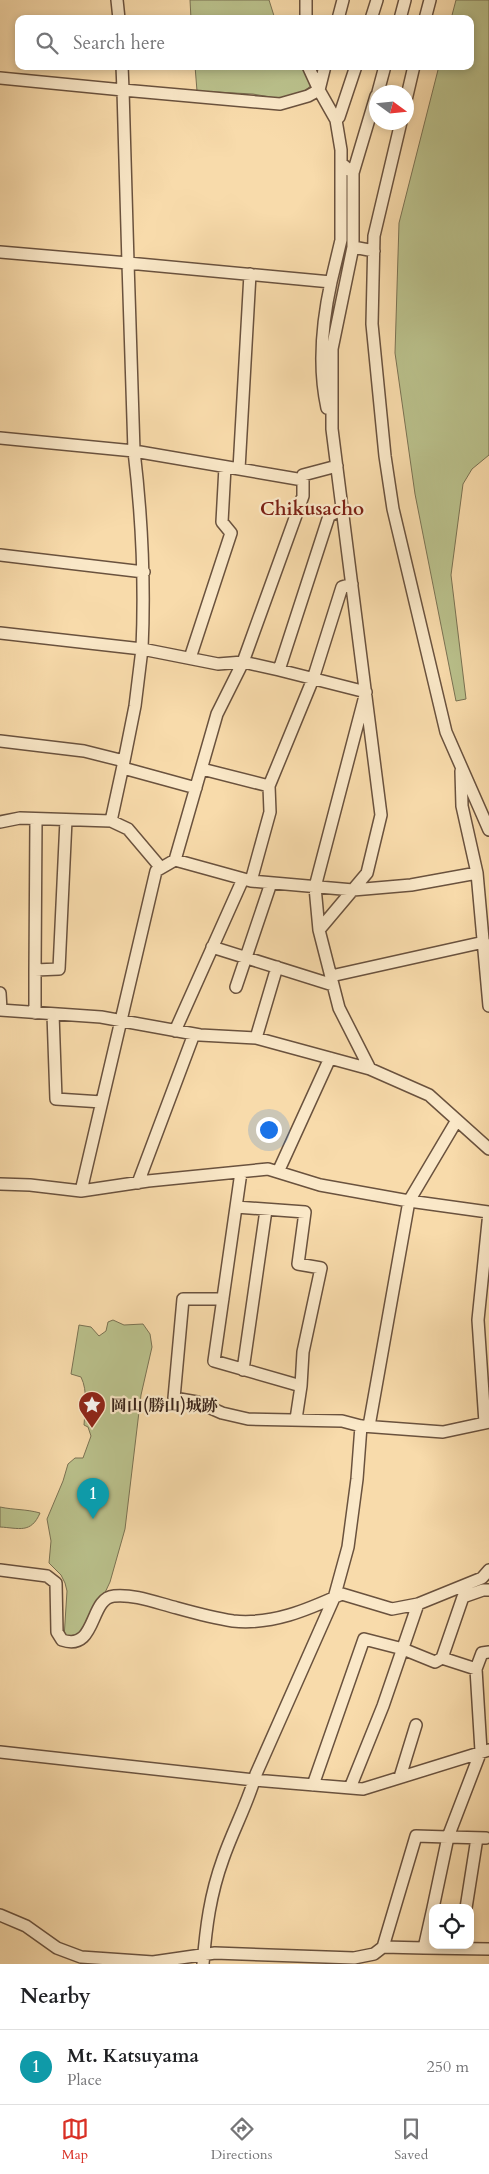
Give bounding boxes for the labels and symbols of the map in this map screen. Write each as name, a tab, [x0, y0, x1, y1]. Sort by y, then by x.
north arrow	[369, 85, 414, 130]
district label: Chikusacho	[260, 496, 364, 522]
your location	[256, 1117, 282, 1143]
place icon: 岡山(勝山)城跡	[77, 1390, 107, 1429]
place label: 岡山(勝山)城跡	[111, 1395, 218, 1417]
pin: 1	[77, 1478, 109, 1519]

